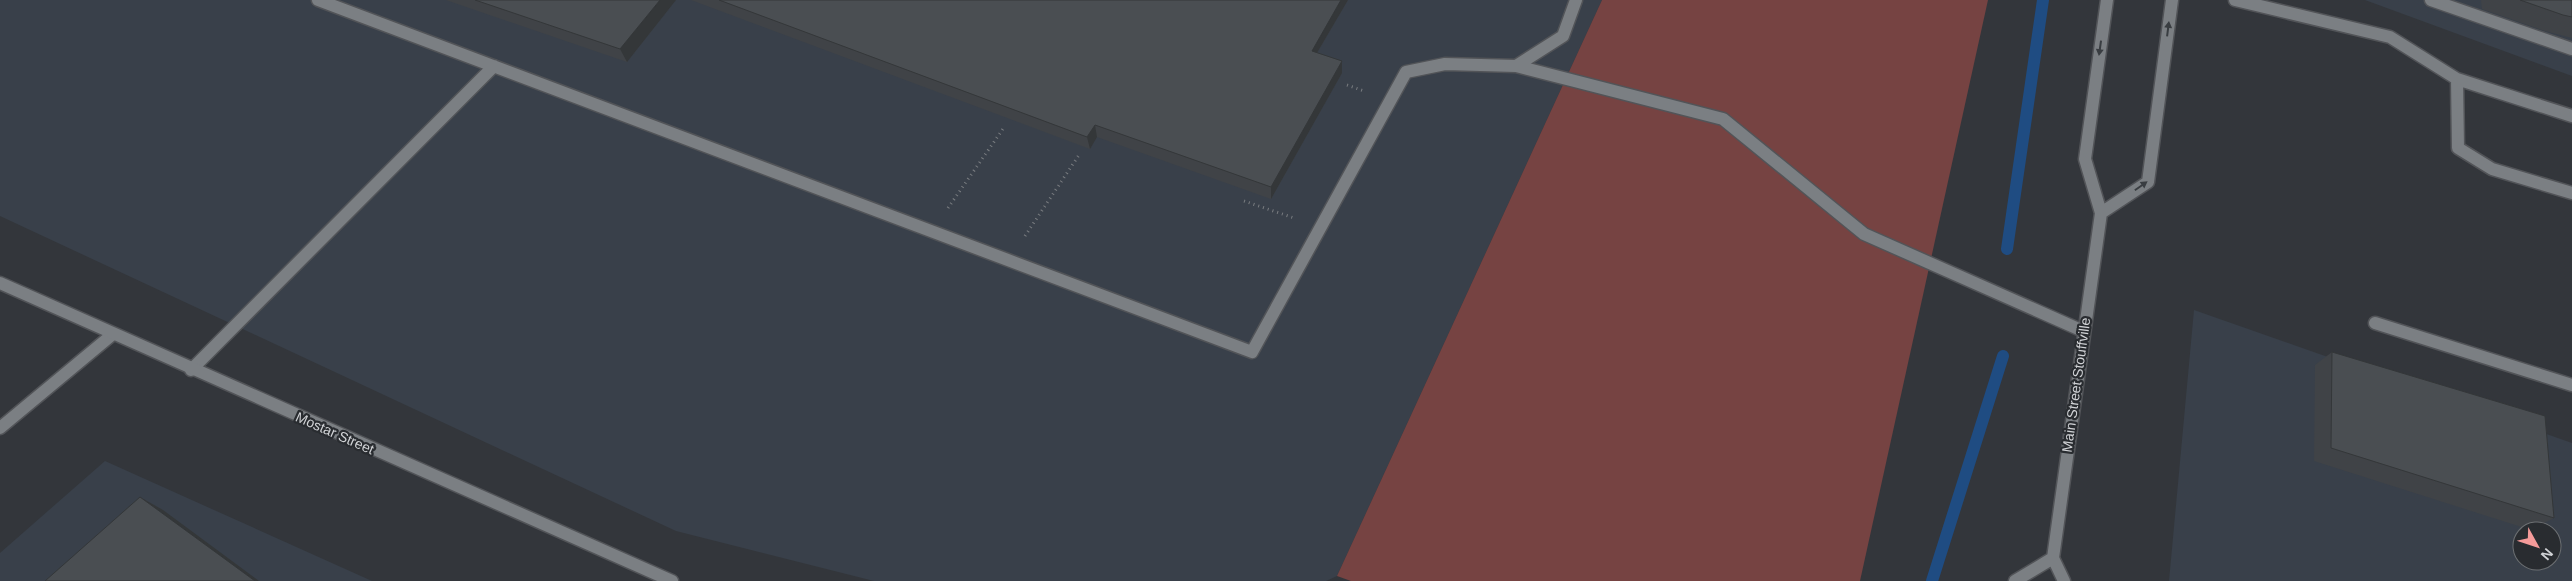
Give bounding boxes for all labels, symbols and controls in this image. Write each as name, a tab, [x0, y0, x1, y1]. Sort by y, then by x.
one-way arrow	[2165, 20, 2173, 36]
one-way arrow	[2096, 41, 2104, 57]
one-way arrow	[2135, 181, 2148, 191]
street label: Main Street Stouffville	[2059, 316, 2093, 453]
street label: Mostar Street	[293, 409, 377, 457]
north arrow	[2512, 521, 2562, 571]
text: N	[2538, 545, 2556, 563]

